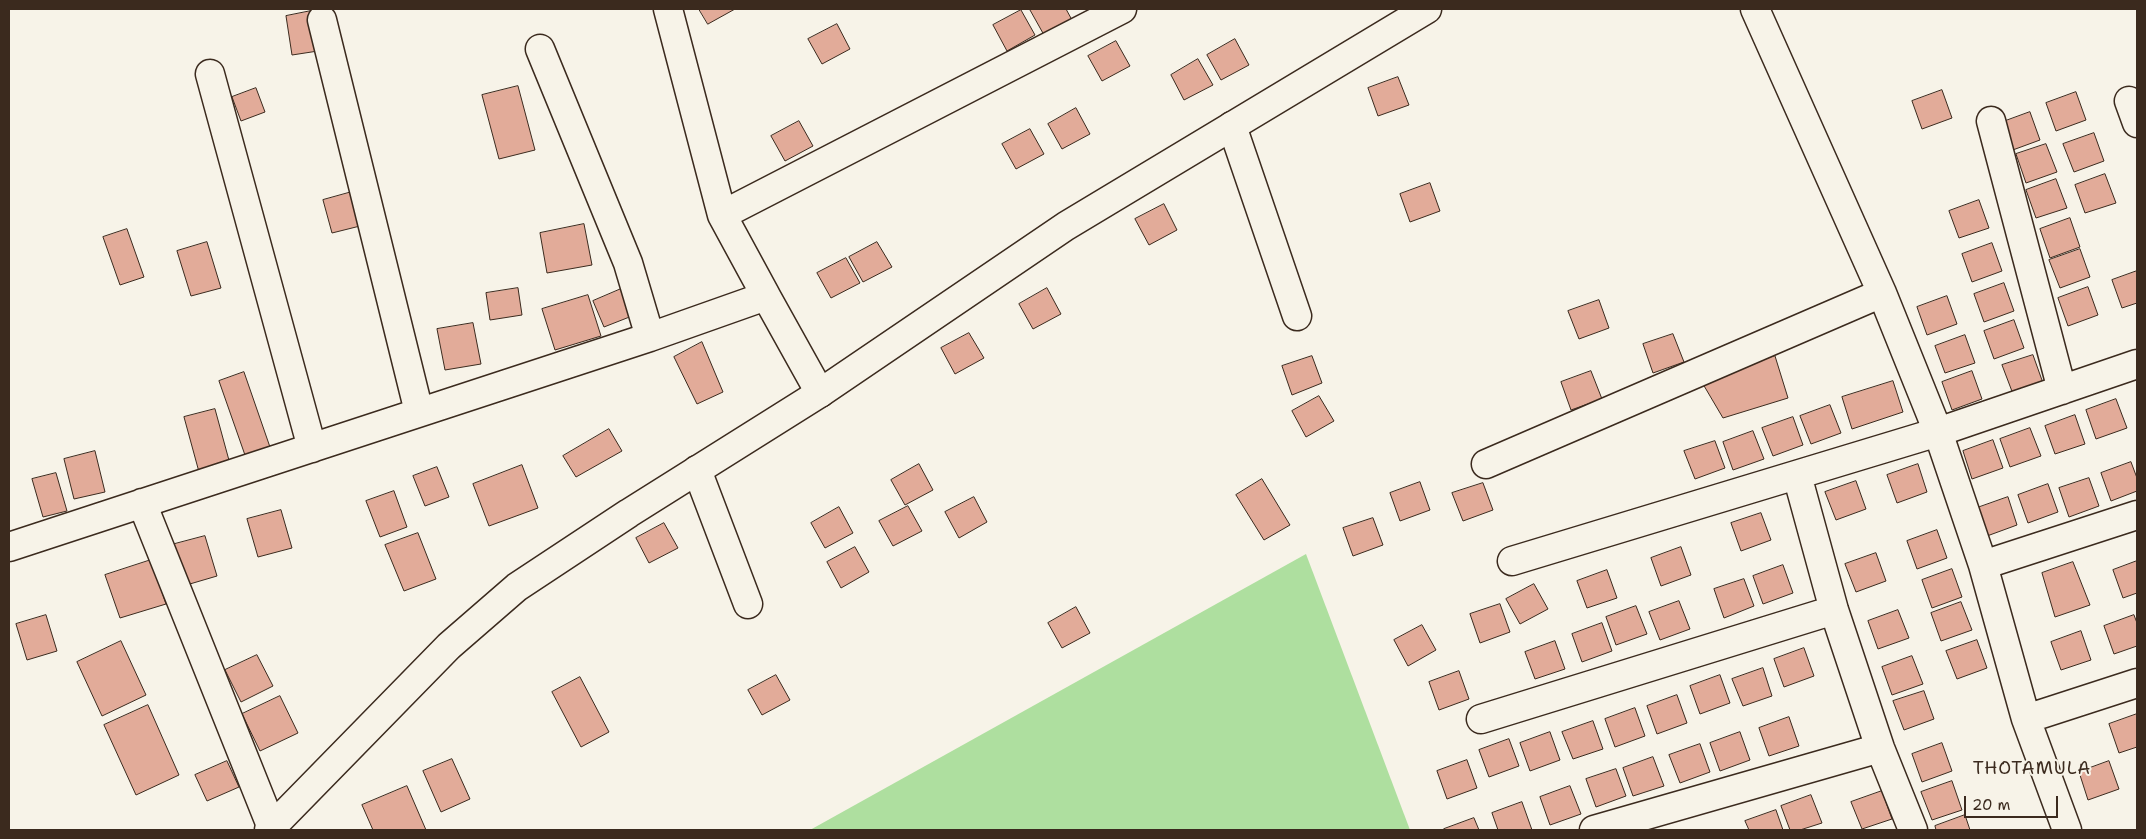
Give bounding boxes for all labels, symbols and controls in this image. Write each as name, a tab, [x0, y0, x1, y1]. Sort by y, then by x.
district label: THOTAMULA	[1972, 758, 2092, 780]
scale bar	[1966, 786, 2060, 818]
text: 20 m	[1972, 795, 2011, 815]

